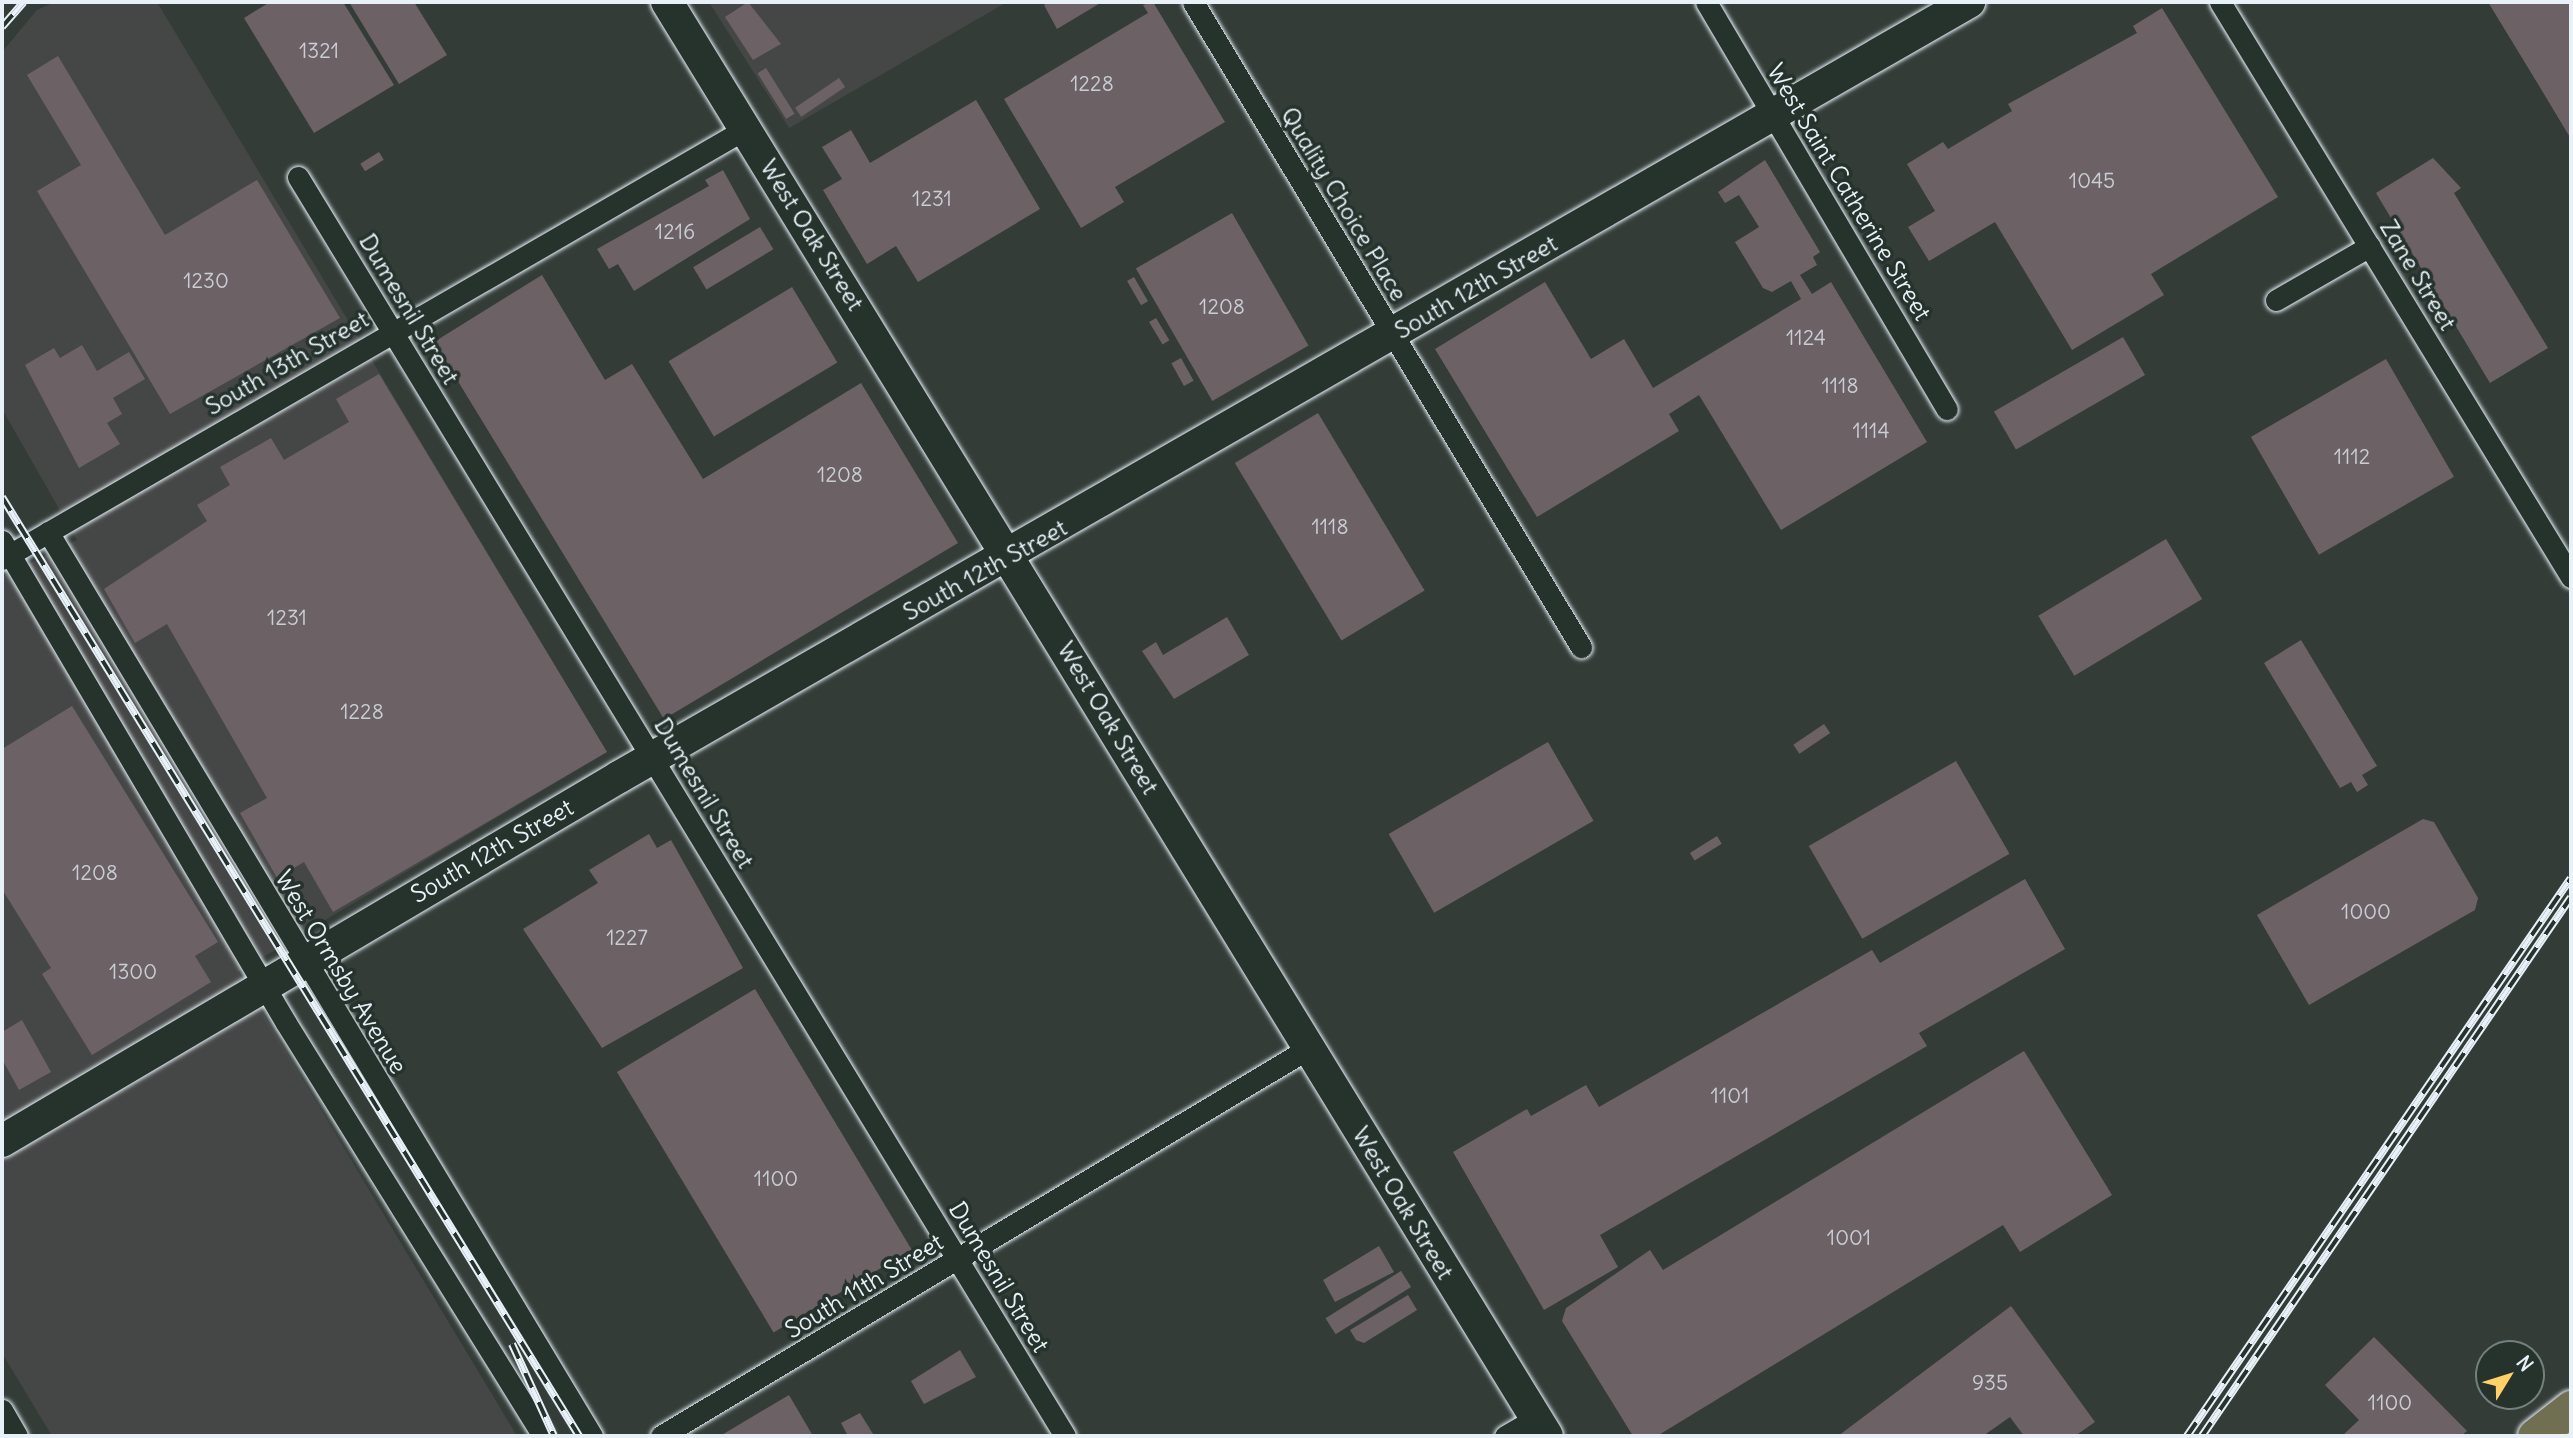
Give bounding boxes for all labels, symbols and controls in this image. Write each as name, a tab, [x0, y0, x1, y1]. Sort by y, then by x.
house number: 1321	[299, 38, 339, 64]
street label: West Saint Catherine Street	[1761, 58, 1937, 326]
house number: 1228	[1070, 71, 1114, 97]
street label: Quality Choice Place	[1275, 102, 1413, 306]
street label: West Oak Street	[754, 154, 870, 316]
house number: 1045	[2069, 168, 2115, 194]
house number: 1231	[912, 186, 952, 212]
street label: Zane Street	[2374, 215, 2462, 335]
house number: 1216	[655, 219, 695, 245]
street label: Dumesnil Street	[353, 229, 465, 389]
street label: South 12th Street	[1390, 229, 1562, 345]
house number: 1230	[183, 268, 229, 294]
house number: 1208	[1199, 294, 1245, 320]
street label: South 13th Street	[200, 305, 374, 421]
house number: 1124	[1786, 325, 1826, 351]
house number: 1118	[1821, 373, 1859, 399]
house number: 1114	[1852, 418, 1890, 444]
house number: 1112	[2334, 444, 2370, 470]
house number: 1208	[817, 462, 863, 488]
street label: South 12th Street	[898, 513, 1072, 627]
house number: 1118	[1311, 514, 1349, 540]
house number: 1231	[267, 605, 307, 631]
street label: West Oak Street	[1051, 636, 1165, 800]
house number: 1228	[340, 699, 384, 725]
street label: Dumesnil Street	[648, 713, 760, 873]
street label: South 12th Street	[406, 793, 578, 909]
house number: 1208	[72, 860, 118, 886]
street label: West Ormsby Avenue	[269, 865, 413, 1079]
house number: 1000	[2341, 899, 2391, 925]
house number: 1227	[606, 925, 648, 951]
house number: 1300	[109, 959, 157, 985]
house number: 1101	[1711, 1083, 1749, 1109]
street label: West Oak Street	[1346, 1121, 1460, 1285]
house number: 1100	[754, 1166, 798, 1192]
street label: Dumesnil Street	[943, 1197, 1055, 1357]
house number: 1001	[1827, 1225, 1871, 1251]
street label: South 11th Street	[780, 1227, 948, 1345]
north arrow	[2475, 1340, 2545, 1410]
text: N	[2511, 1351, 2538, 1376]
house number: 935	[1972, 1370, 2008, 1396]
house number: 1100	[2368, 1390, 2412, 1416]

